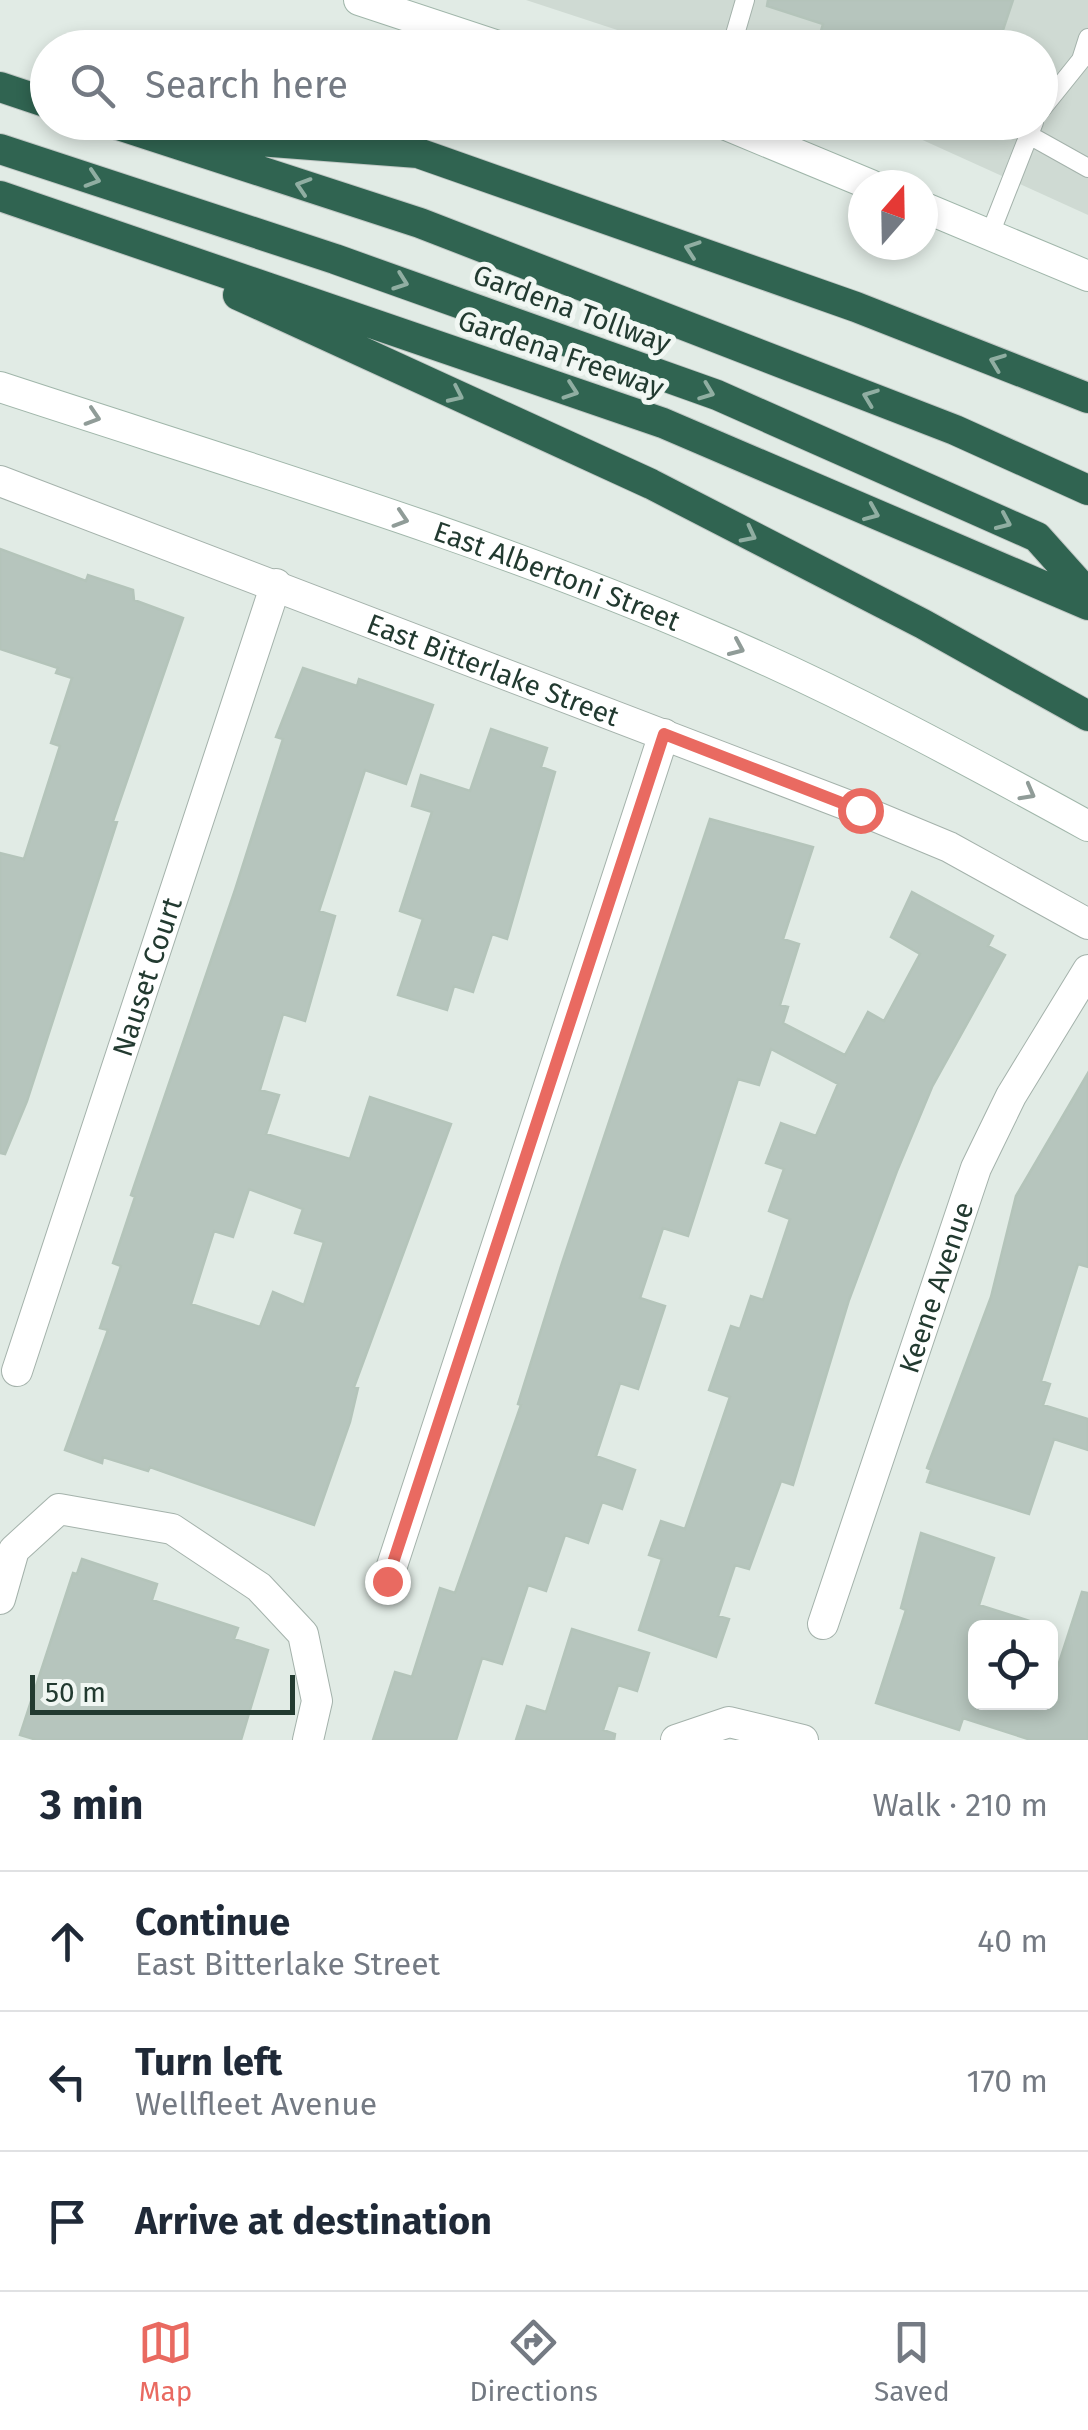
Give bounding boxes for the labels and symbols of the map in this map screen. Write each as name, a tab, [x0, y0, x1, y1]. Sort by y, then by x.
one-way arrow	[83, 168, 100, 188]
north arrow	[848, 170, 938, 260]
one-way arrow	[295, 177, 312, 197]
one-way arrow	[685, 241, 702, 261]
street label: Gardena Tollway	[469, 258, 676, 360]
one-way arrow	[391, 270, 408, 291]
street label: Gardena Freeway	[454, 303, 668, 405]
one-way arrow	[990, 353, 1007, 374]
one-way arrow	[561, 380, 578, 400]
one-way arrow	[697, 380, 714, 401]
one-way arrow	[446, 382, 464, 402]
one-way arrow	[862, 388, 879, 409]
one-way arrow	[83, 406, 100, 426]
one-way arrow	[862, 501, 880, 521]
one-way arrow	[392, 508, 409, 528]
one-way arrow	[994, 510, 1012, 530]
street label: East Albertoni Street	[429, 514, 686, 638]
one-way arrow	[739, 523, 757, 542]
street label: East Bitterlake Street	[363, 607, 625, 733]
one-way arrow	[727, 635, 745, 655]
one-way arrow	[1017, 781, 1036, 800]
route start	[838, 788, 884, 834]
street label: Nauset Court	[105, 892, 189, 1060]
street label: Keene Avenue	[892, 1197, 980, 1377]
route end	[365, 1559, 411, 1605]
scale bar	[30, 1670, 295, 1714]

